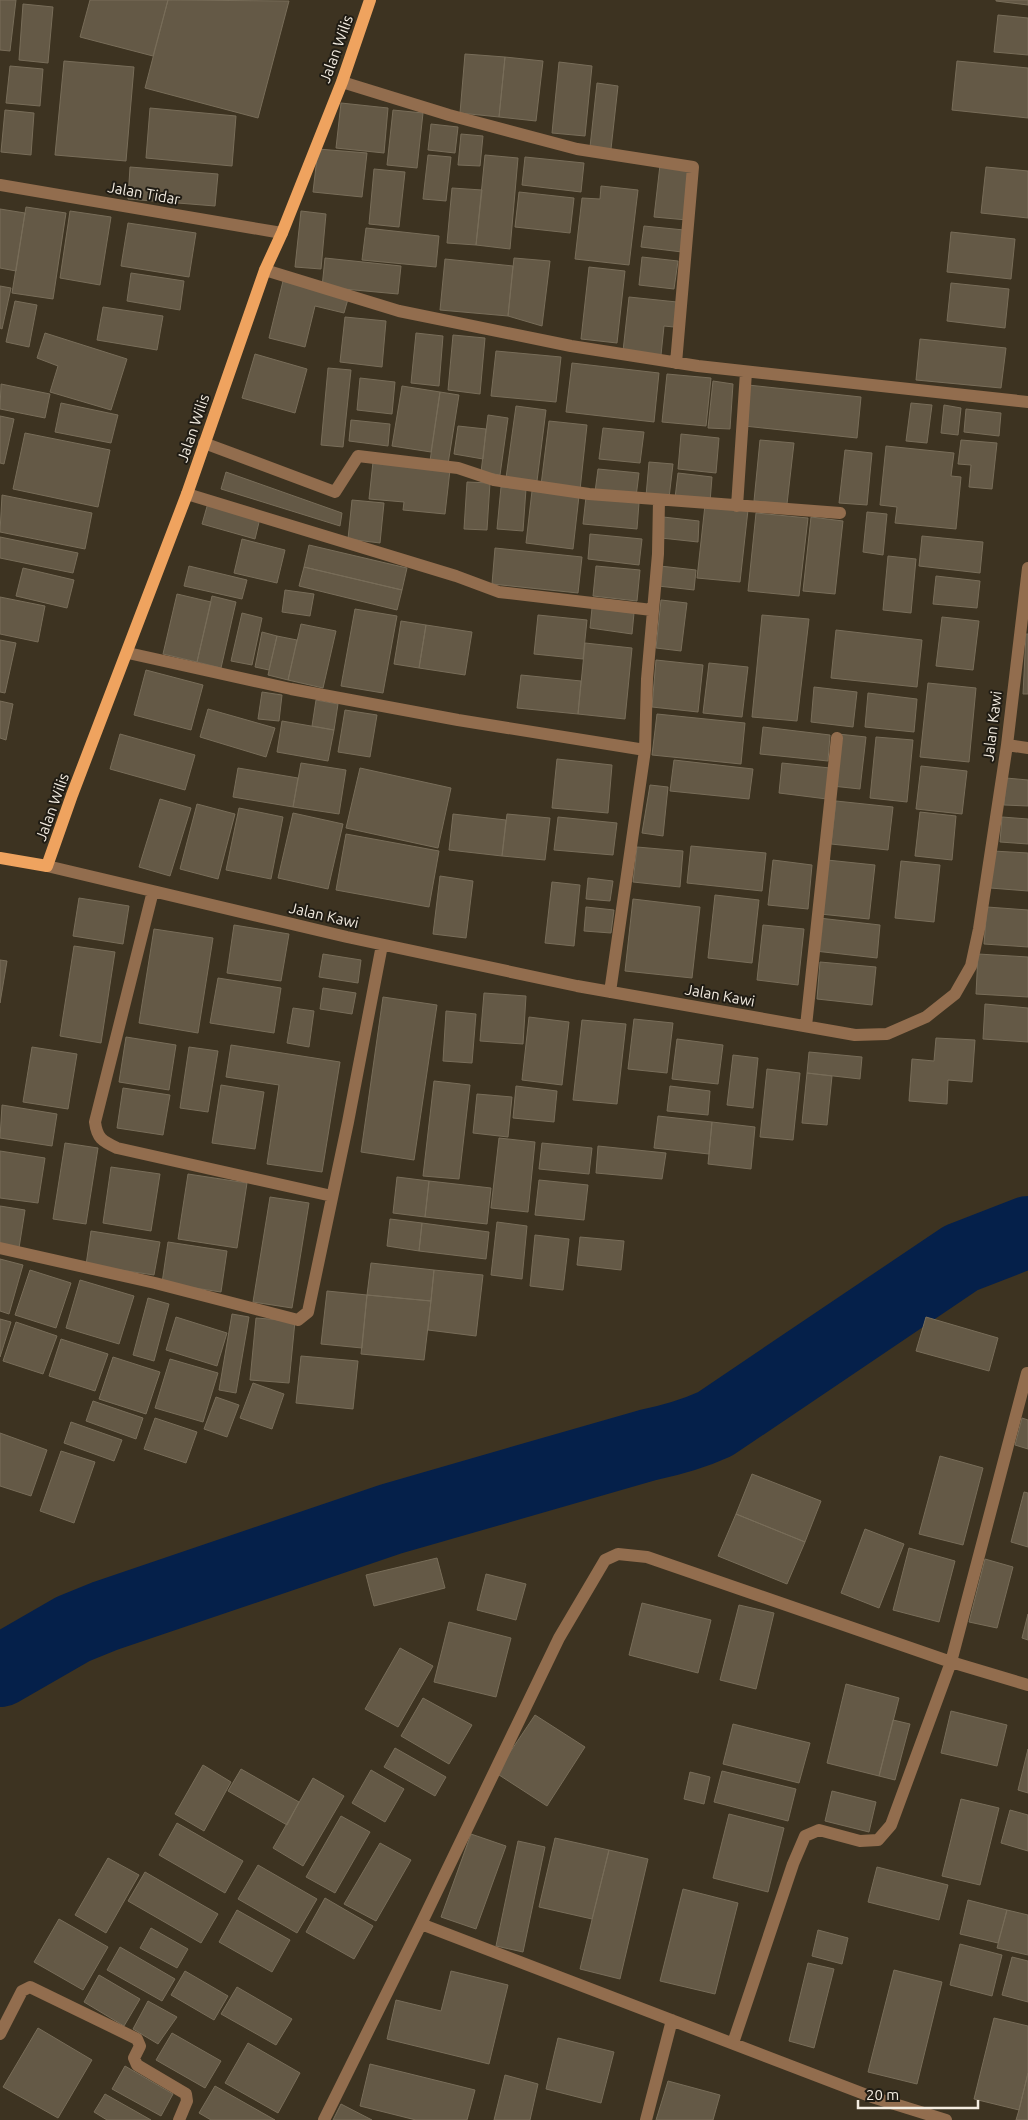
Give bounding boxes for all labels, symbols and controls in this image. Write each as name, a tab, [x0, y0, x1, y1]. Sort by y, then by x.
street label: Jalan Wilis	[316, 13, 356, 85]
street label: Jalan Tidar	[106, 178, 182, 208]
street label: Jalan Wilis	[173, 392, 213, 464]
street label: Jalan Kawi	[979, 690, 1005, 762]
street label: Jalan Wilis	[32, 771, 72, 843]
street label: Jalan Kawi	[288, 899, 360, 931]
street label: Jalan Kawi	[684, 980, 756, 1010]
scale bar	[858, 2078, 978, 2110]
text: 20 m	[866, 2086, 899, 2103]

